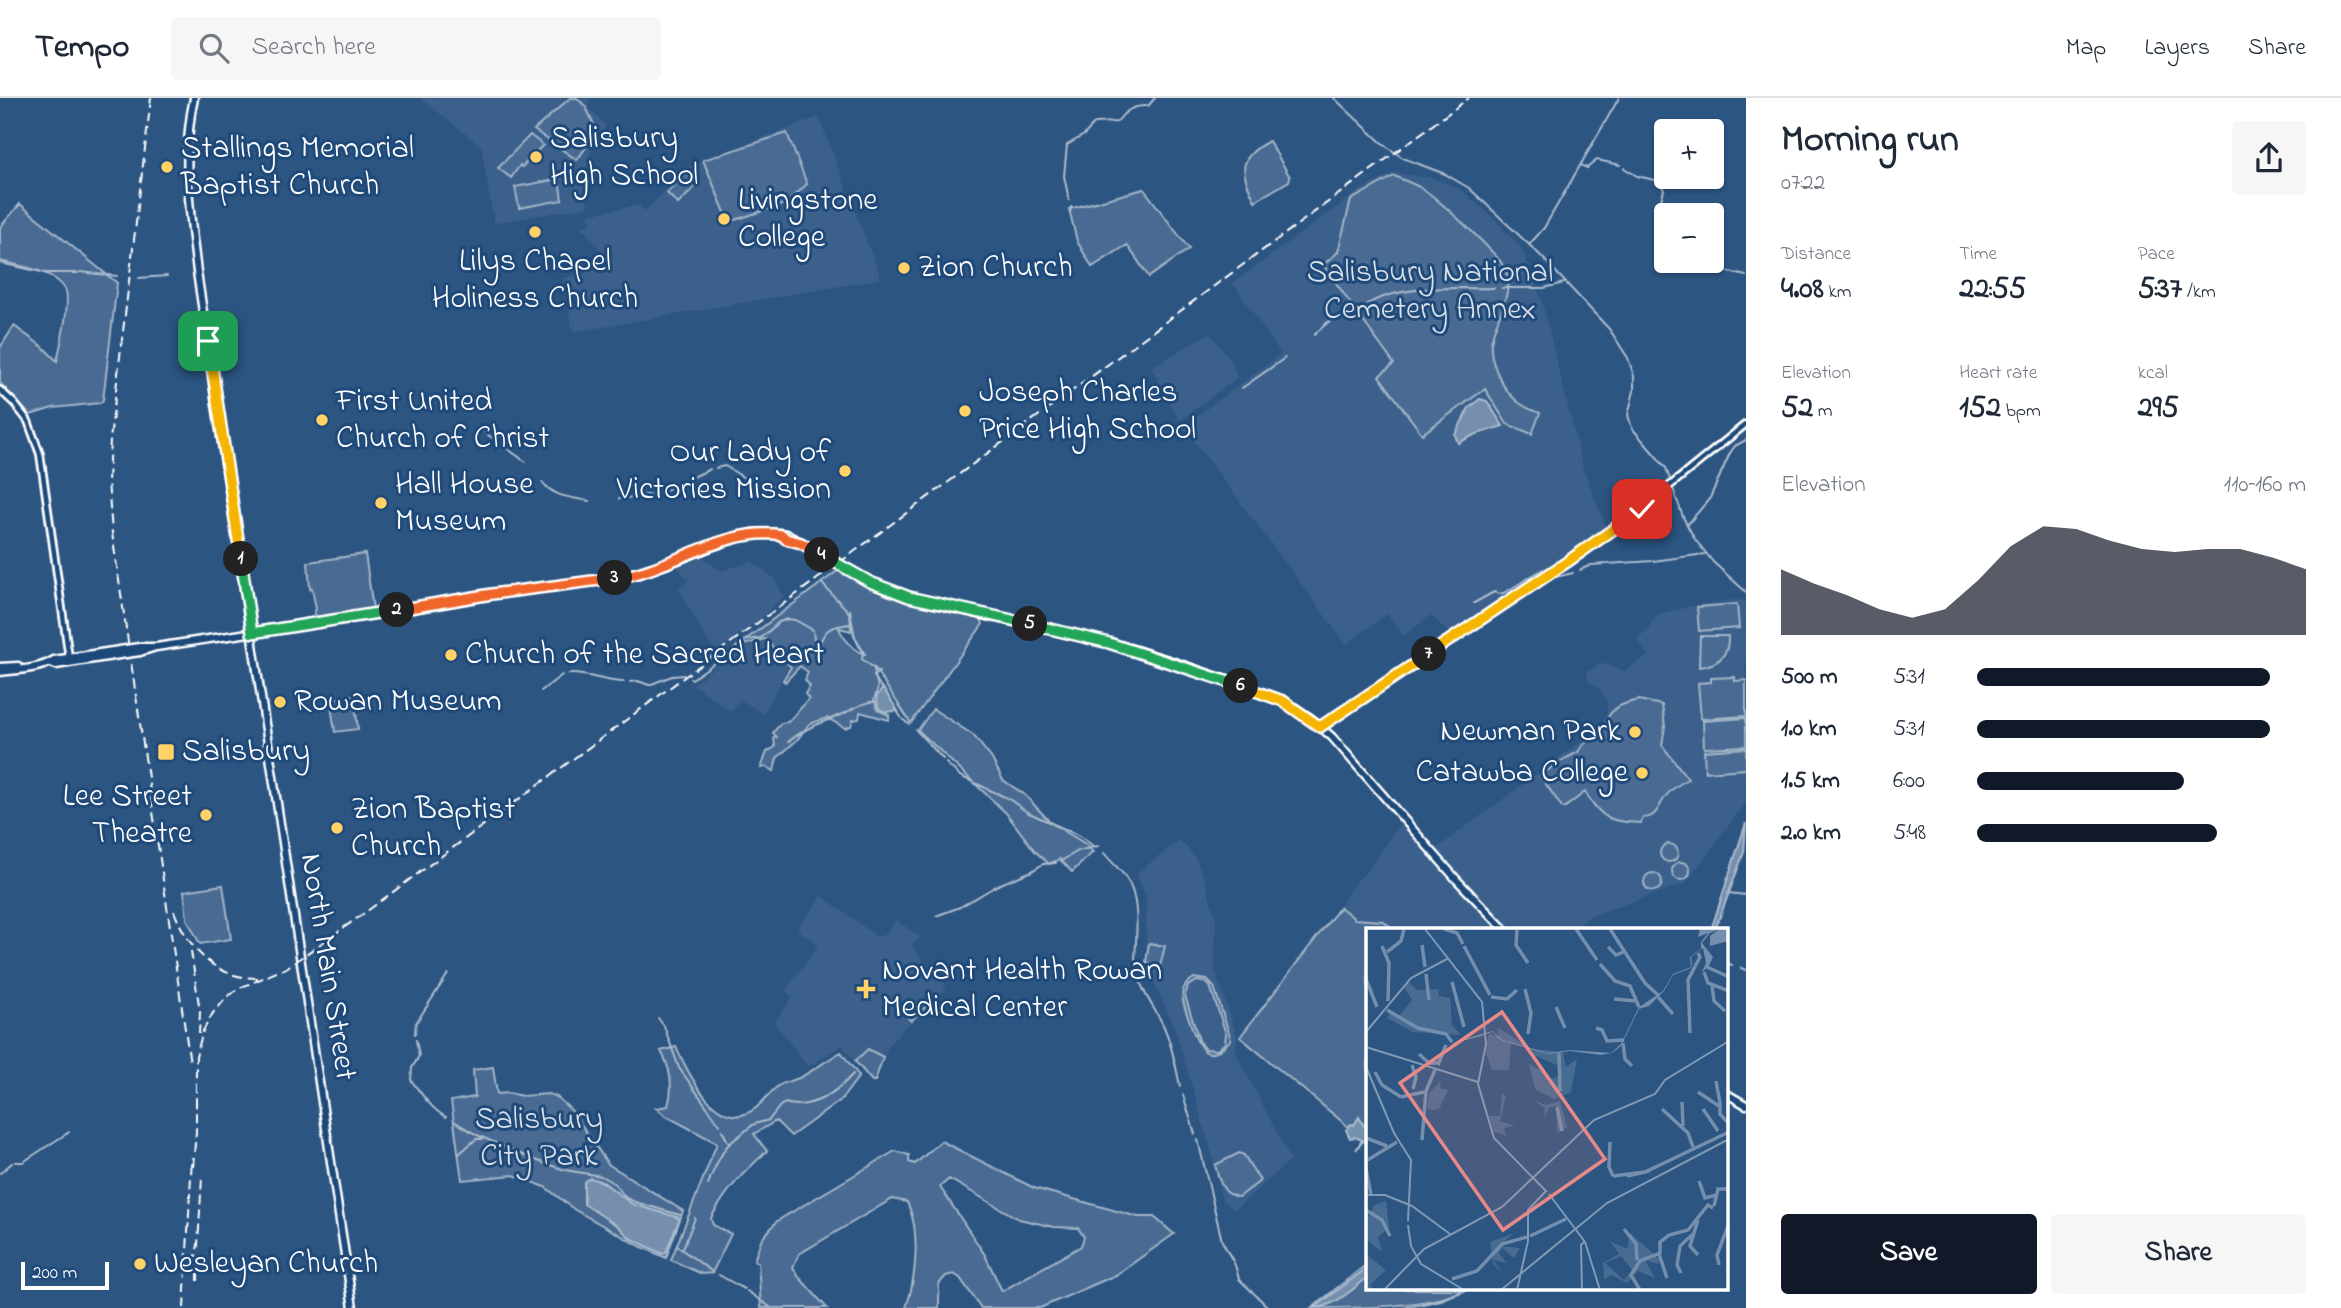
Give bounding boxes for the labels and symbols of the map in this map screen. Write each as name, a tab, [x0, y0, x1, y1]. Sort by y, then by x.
place label: Salisbury High School	[550, 116, 698, 200]
place label: Stallings Memorial Baptist Church	[180, 126, 414, 210]
marker: Salisbury High School	[528, 149, 544, 165]
marker: Stallings Memorial Baptist Church	[159, 159, 175, 175]
place label: Livingstone College	[738, 178, 878, 262]
marker: Livingstone College	[716, 211, 732, 227]
marker: Lilys Chapel Holiness Church	[527, 224, 543, 240]
place label: Lilys Chapel Holiness Church	[432, 239, 638, 323]
place label: Zion Church	[918, 245, 1073, 292]
park label: Salisbury National Cemetery Annex	[1307, 250, 1553, 334]
marker: Zion Church	[896, 260, 912, 276]
pin	[178, 311, 238, 371]
place label: Joseph Charles Price High School	[979, 370, 1196, 454]
place label: First United Church of Christ	[335, 379, 550, 463]
marker: Joseph Charles Price High School	[957, 403, 973, 419]
marker: First United Church of Christ	[314, 412, 330, 428]
place label: Our Lady of Victories Mission	[616, 430, 831, 514]
place label: Hall House Museum	[395, 462, 534, 546]
marker: Our Lady of Victories Mission	[837, 463, 853, 479]
pin	[1612, 479, 1672, 539]
marker: Hall House Museum	[373, 495, 389, 511]
pin: 4	[804, 538, 840, 573]
pin: 1	[224, 542, 258, 576]
pin: 3	[598, 560, 632, 596]
pin: 2	[380, 592, 414, 628]
pin: 5	[1012, 606, 1048, 642]
place label: Church of the Sacred Heart	[465, 632, 824, 679]
pin: 7	[1412, 636, 1446, 672]
marker: Church of the Sacred Heart	[443, 647, 459, 663]
pin: 6	[1224, 668, 1258, 704]
place label: Rowan Museum	[294, 679, 502, 726]
marker: Rowan Museum	[272, 694, 288, 710]
place label: Newman Park	[1440, 709, 1622, 756]
marker: Newman Park	[1627, 724, 1643, 740]
place label: Salisbury	[182, 729, 310, 776]
marker: Salisbury	[156, 742, 176, 762]
place label: Catawba College	[1416, 750, 1629, 797]
marker: Catawba College	[1634, 765, 1650, 781]
place label: Lee Street Theatre	[63, 774, 193, 858]
place label: Zion Baptist Church	[351, 787, 515, 871]
marker: Lee Street Theatre	[198, 807, 214, 823]
marker: Zion Baptist Church	[329, 820, 345, 836]
street label: North Main Street	[286, 850, 368, 1084]
inset map	[1366, 928, 1728, 1290]
place label: Novant Health Rowan Medical Center	[882, 948, 1162, 1032]
marker: Novant Health Rowan Medical Center	[856, 979, 876, 999]
park label: Salisbury City Park	[475, 1097, 603, 1181]
place label: Wesleyan Church	[154, 1241, 378, 1288]
marker: Wesleyan Church	[132, 1256, 148, 1272]
scale bar	[21, 1259, 108, 1291]

